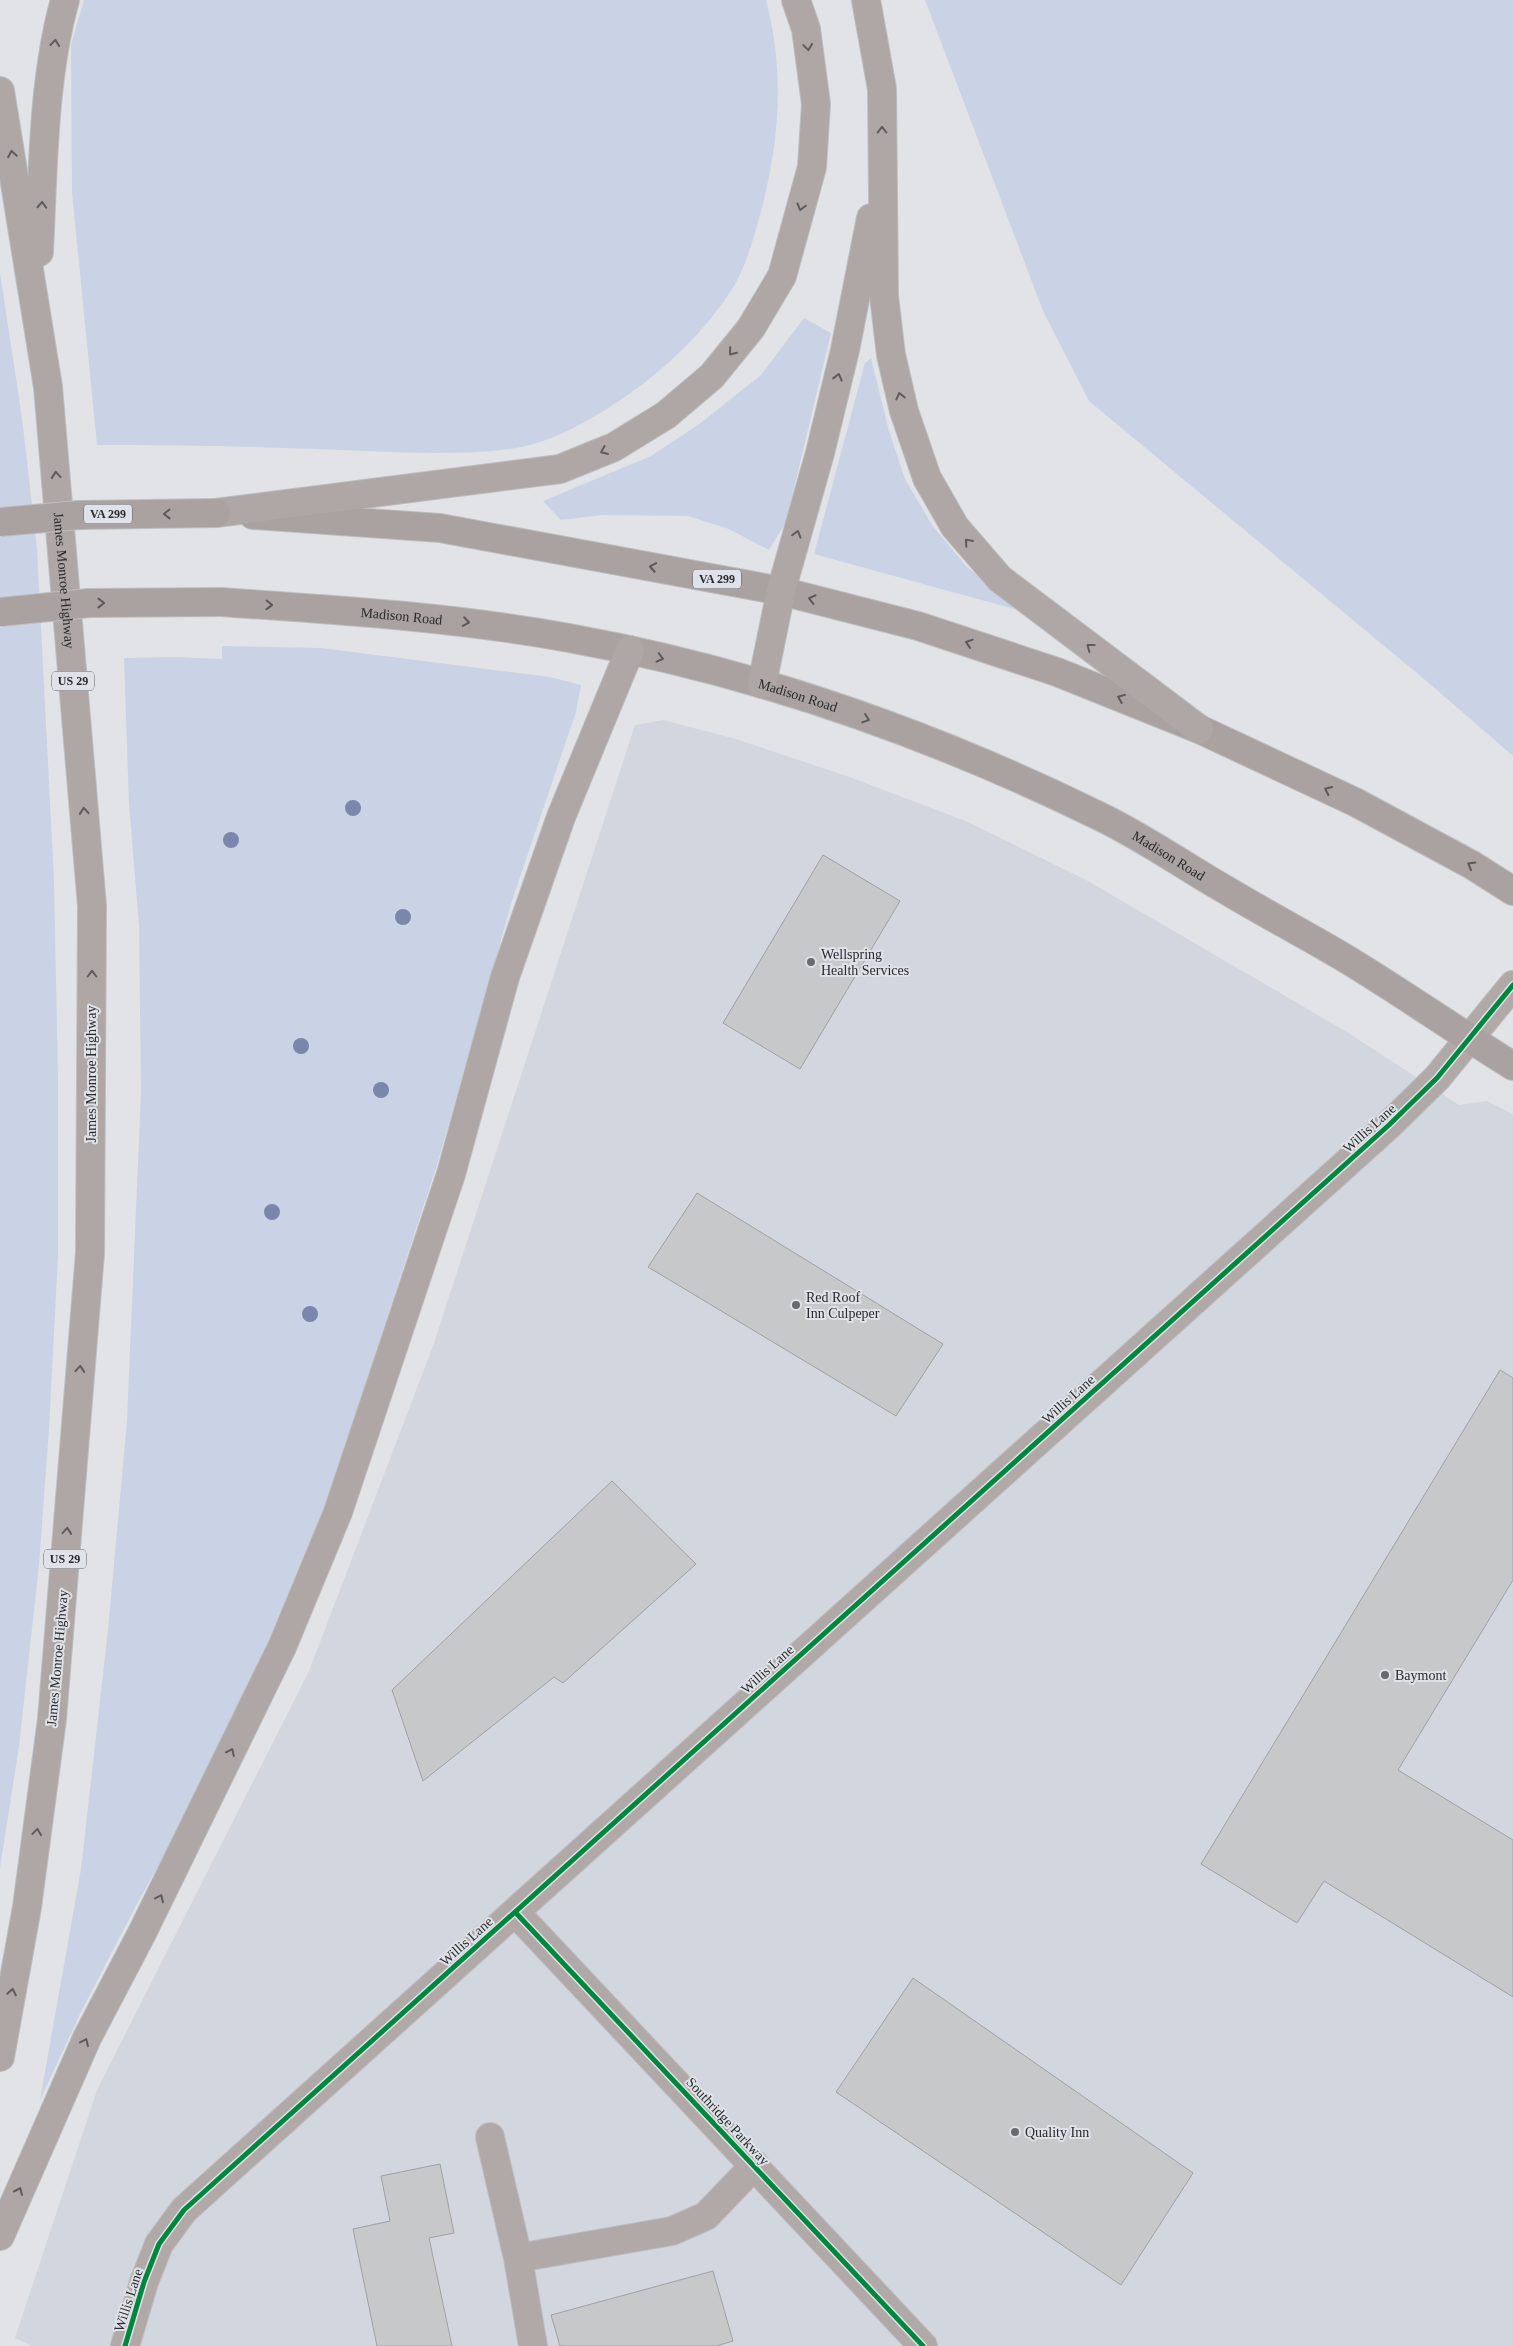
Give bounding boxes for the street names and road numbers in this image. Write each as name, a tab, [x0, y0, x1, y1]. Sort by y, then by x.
road number: VA 299	[84, 504, 132, 524]
street label: James Monroe Highway	[51, 512, 77, 649]
road number: VA 299	[693, 570, 741, 588]
street label: Madison Road	[360, 605, 443, 628]
road number: US 29	[52, 671, 94, 690]
street label: Madison Road	[756, 676, 839, 715]
street label: Madison Road	[1130, 828, 1207, 884]
street label: James Monroe Highway	[84, 1006, 99, 1142]
street label: Willis Lane	[1340, 1101, 1399, 1156]
street label: Willis Lane	[1039, 1372, 1098, 1427]
road number: US 29	[44, 1550, 86, 1568]
street label: James Monroe Highway	[44, 1589, 71, 1727]
street label: Willis Lane	[738, 1642, 797, 1697]
street label: Willis Lane	[437, 1914, 496, 1969]
street label: Southridge Parkway	[683, 2075, 772, 2168]
street label: Willis Lane	[111, 2267, 146, 2333]

